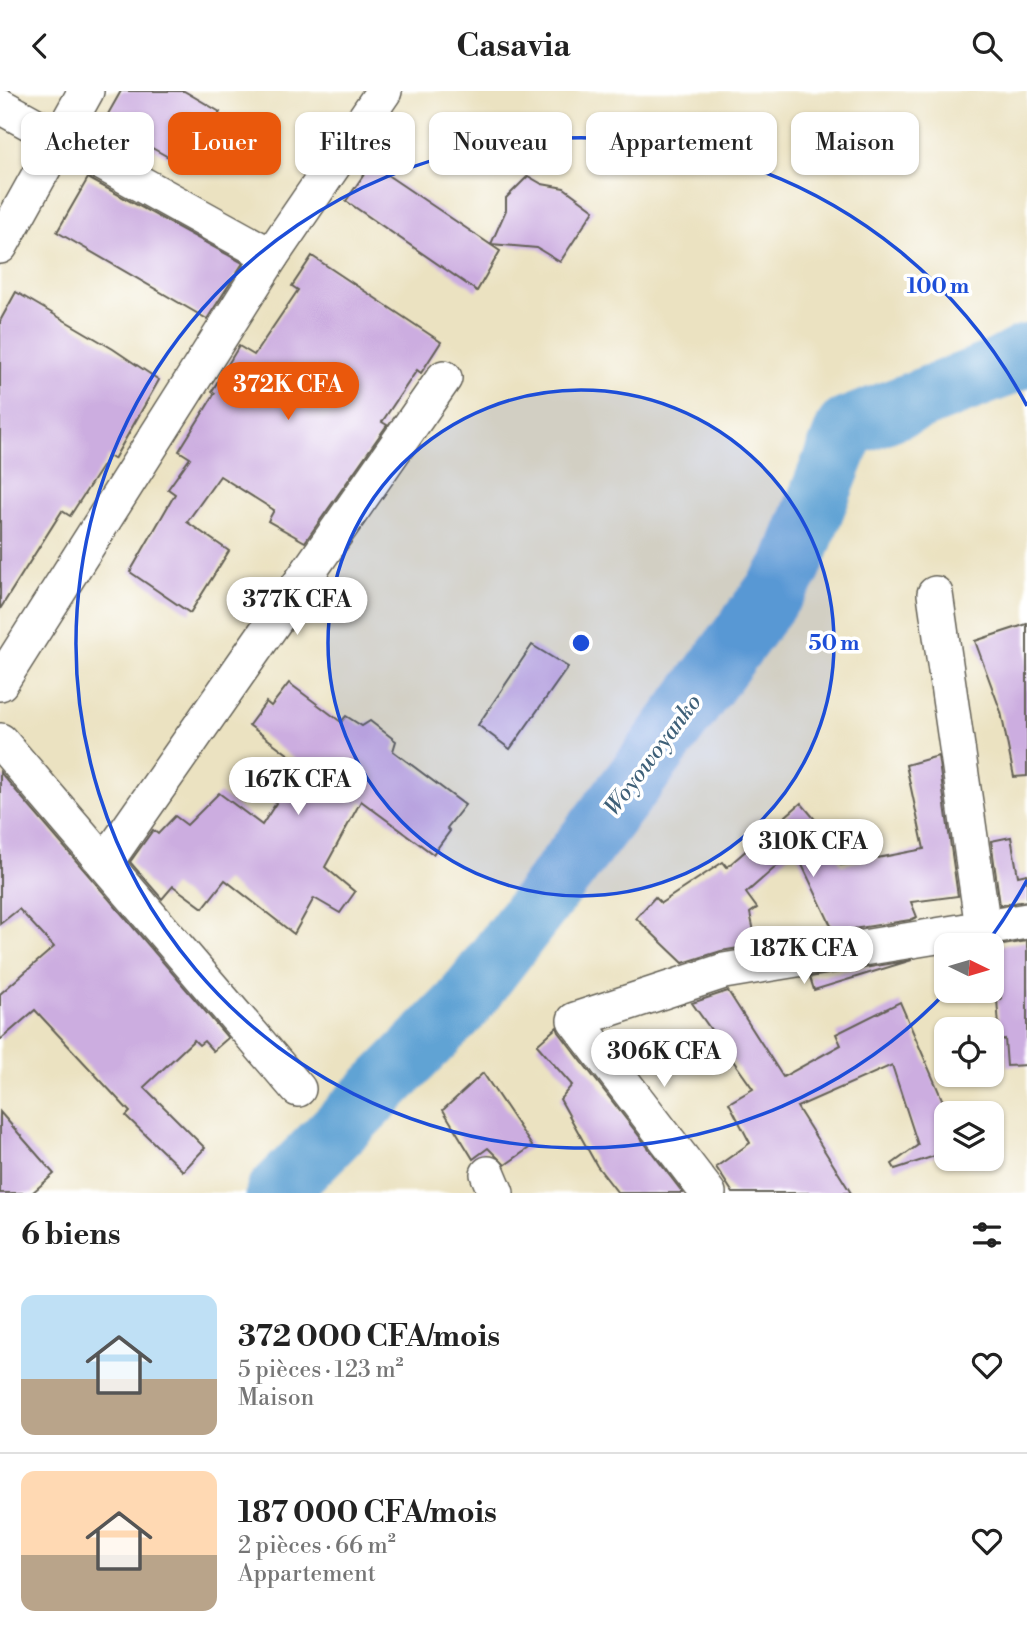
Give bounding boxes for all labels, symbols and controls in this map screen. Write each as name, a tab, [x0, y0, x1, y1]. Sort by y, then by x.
text: Casavia	[456, 26, 571, 66]
icon: back	[21, 27, 59, 65]
icon: search	[968, 27, 1006, 65]
chip: Acheter	[21, 112, 154, 175]
chip: Louer	[168, 112, 281, 175]
chip: Filtres	[295, 112, 415, 175]
chip: Nouveau	[429, 112, 572, 175]
chip: Appartement	[586, 112, 777, 175]
chip: Maison	[791, 112, 919, 175]
text: 100 m	[907, 274, 969, 300]
pin: 372K CFA	[216, 363, 360, 422]
text: 372K CFA	[233, 371, 343, 399]
pin: 377K CFA	[225, 577, 369, 637]
text: 377K CFA	[242, 586, 352, 614]
centre of rings	[569, 631, 593, 655]
text: 50 m	[809, 631, 859, 657]
water label: Woyowoyanko	[598, 689, 708, 821]
pin: 167K CFA	[226, 757, 370, 817]
text: 167K CFA	[245, 766, 351, 794]
pin: 310K CFA	[741, 819, 885, 879]
text: 310K CFA	[758, 828, 868, 856]
pin: 187K CFA	[732, 927, 876, 986]
north arrow	[934, 933, 1004, 1003]
map controls	[934, 933, 1004, 1171]
text: 187K CFA	[750, 935, 858, 963]
button: locate	[934, 1017, 1004, 1087]
pin: 306K CFA	[592, 1030, 736, 1089]
text: 306K CFA	[607, 1038, 721, 1066]
button: layers	[934, 1101, 1004, 1171]
text: 6 biens	[21, 1216, 121, 1254]
icon: filters	[968, 1216, 1006, 1254]
text: 372 000 CFA/mois	[238, 1318, 500, 1356]
icon: home	[77, 1323, 161, 1407]
icon: heart	[968, 1346, 1006, 1384]
text: 5 pièces · 123 m²	[238, 1356, 404, 1384]
text: Maison	[238, 1384, 314, 1412]
text: 187 000 CFA/mois	[238, 1494, 497, 1532]
icon: home	[77, 1499, 161, 1583]
icon: heart	[968, 1522, 1006, 1560]
text: 2 pièces · 66 m²	[238, 1532, 396, 1560]
text: Appartement	[238, 1560, 376, 1588]

